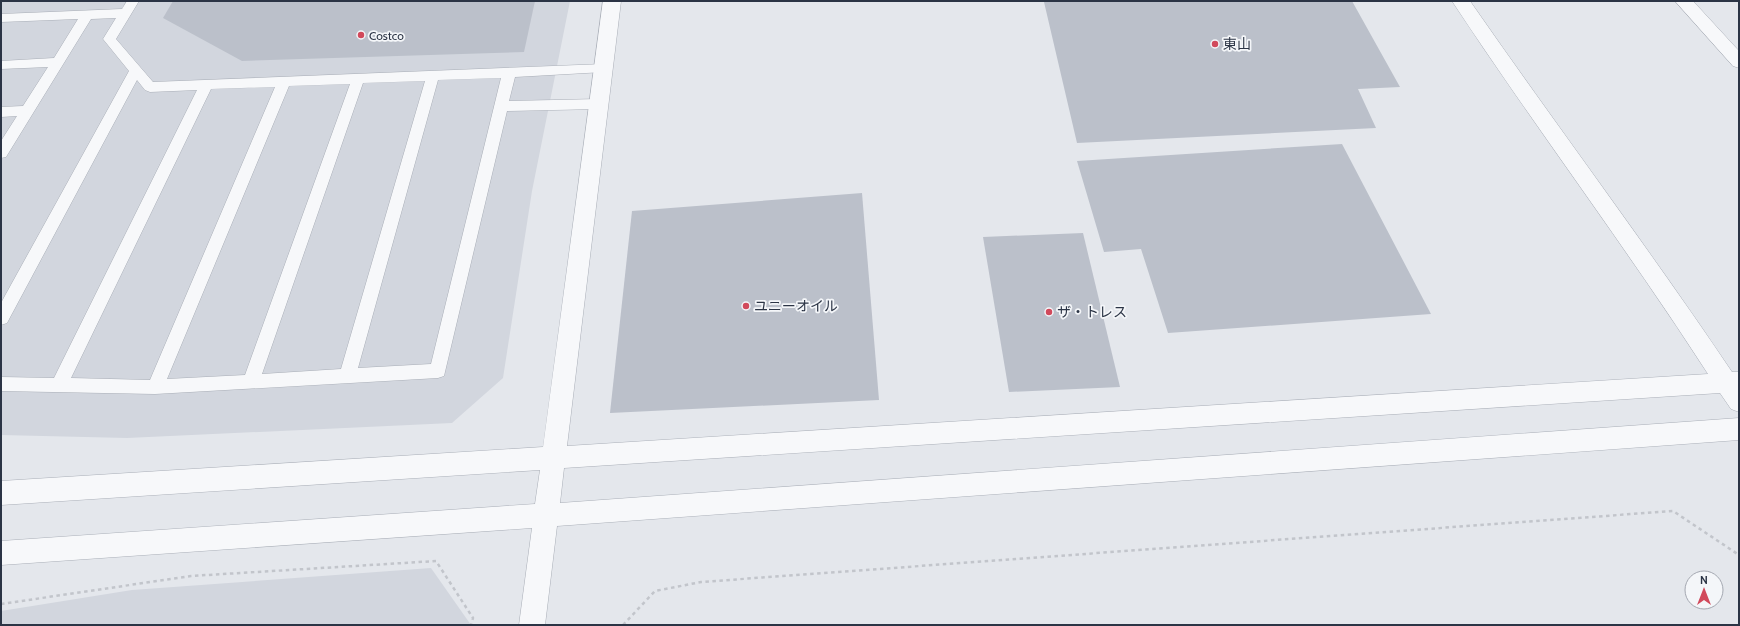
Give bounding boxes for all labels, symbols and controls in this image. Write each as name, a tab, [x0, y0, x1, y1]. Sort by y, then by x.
place label: Costco	[369, 28, 404, 43]
marker: Costco	[356, 30, 366, 40]
place label: 東山	[1223, 35, 1251, 53]
marker: 東山	[1210, 39, 1220, 49]
place label: ユニーオイル	[754, 297, 838, 315]
marker: ユニーオイル	[741, 301, 751, 311]
place label: ザ・トレス	[1057, 303, 1127, 321]
marker: ザ・トレス	[1044, 307, 1054, 317]
north arrow	[1684, 570, 1724, 610]
text: N	[1700, 573, 1708, 587]

